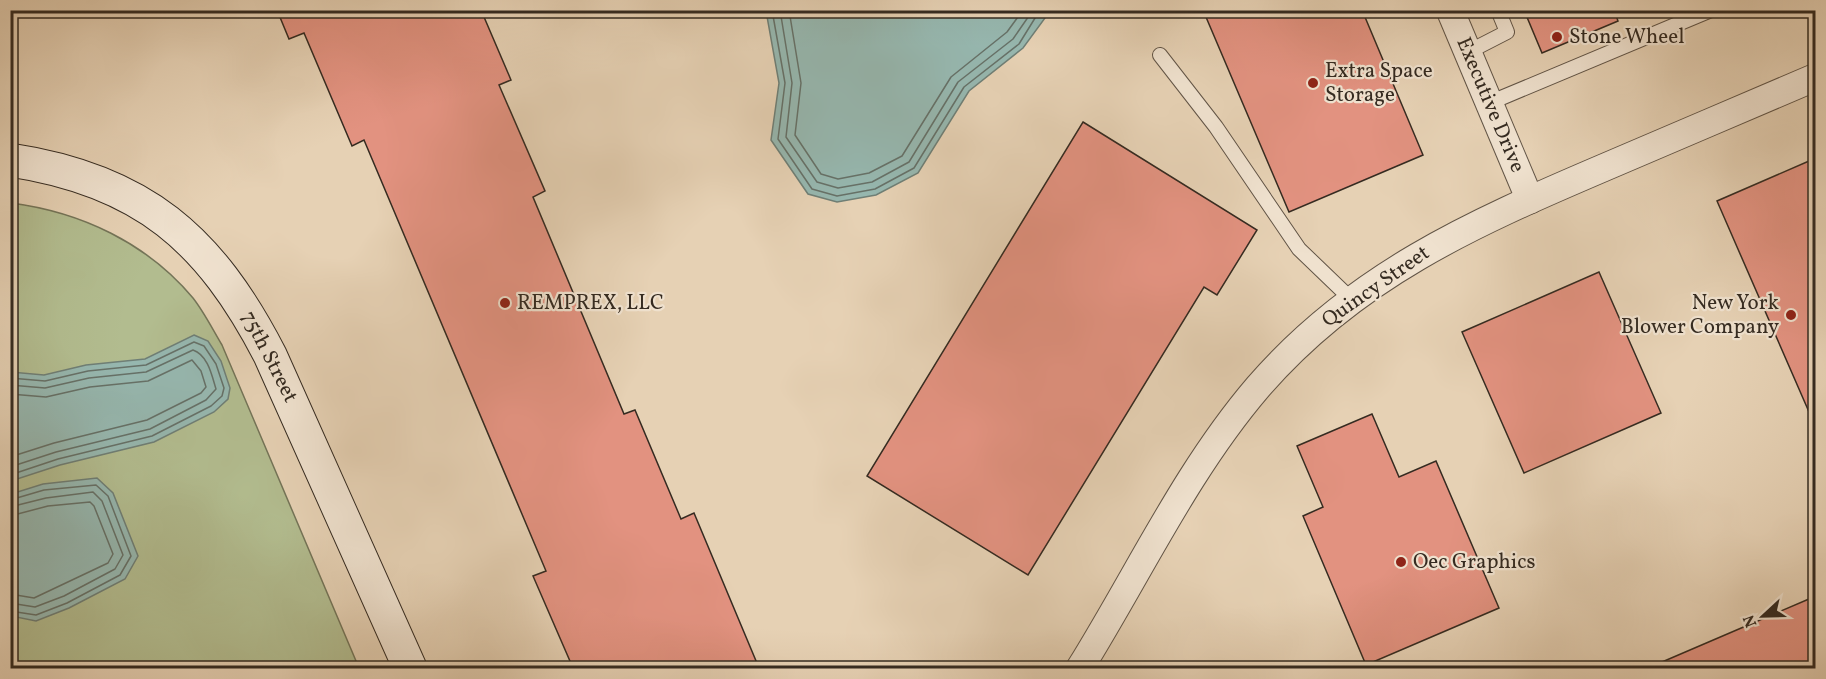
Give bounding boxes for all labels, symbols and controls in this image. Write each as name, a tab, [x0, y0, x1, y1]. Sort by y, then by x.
place label: Stone Wheel	[1569, 23, 1685, 52]
marker: Stone Wheel	[1550, 30, 1564, 44]
street label: Executive Drive	[1448, 33, 1532, 177]
place label: Extra Space Storage	[1325, 57, 1433, 110]
marker: Extra Space Storage	[1306, 76, 1320, 90]
street label: Quincy Street	[1316, 239, 1436, 335]
place label: REMPREX, LLC	[517, 289, 664, 318]
place label: New York Blower Company	[1621, 289, 1780, 342]
marker: REMPREX, LLC	[498, 296, 512, 310]
street label: 75th Street	[234, 306, 304, 408]
marker: New York Blower Company	[1784, 308, 1798, 322]
place label: Oec Graphics	[1413, 548, 1536, 577]
marker: Oec Graphics	[1394, 555, 1408, 569]
north arrow	[1733, 586, 1793, 646]
text: N	[1738, 611, 1763, 630]

